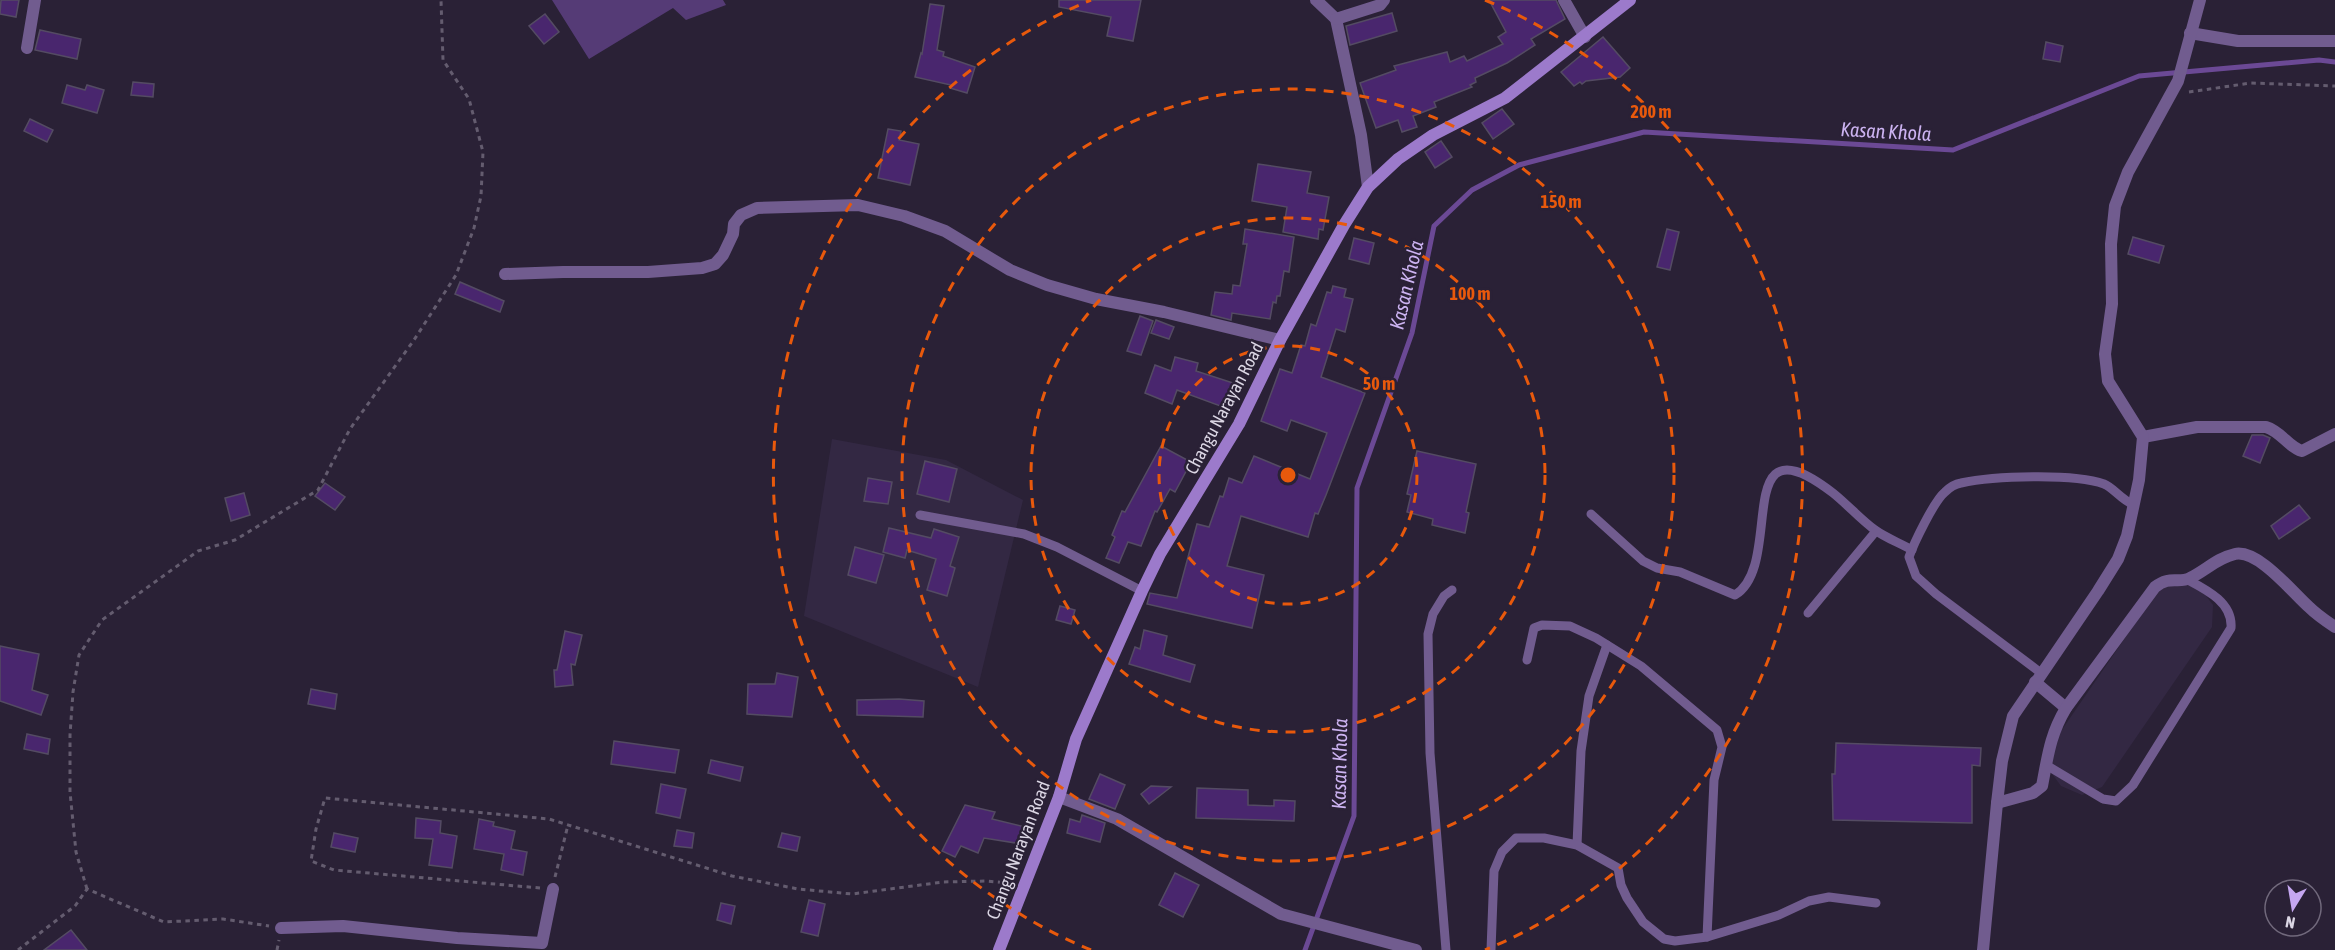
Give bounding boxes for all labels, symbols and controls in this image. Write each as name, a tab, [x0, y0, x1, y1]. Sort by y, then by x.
text: 200 m	[1631, 101, 1671, 122]
water label: Kasan Khola	[1840, 117, 1932, 145]
text: 150 m	[1541, 191, 1581, 212]
water label: Kasan Khola	[1385, 238, 1427, 332]
text: 100 m	[1450, 283, 1490, 304]
street label: Changu Narayan Road	[1180, 338, 1268, 478]
text: 50 m	[1363, 373, 1395, 394]
centre of rings	[1278, 465, 1298, 485]
water label: Kasan Khola	[1327, 718, 1351, 810]
street label: Changu Narayan Road	[982, 778, 1054, 922]
north arrow	[2263, 878, 2323, 938]
text: N	[2284, 913, 2296, 932]

